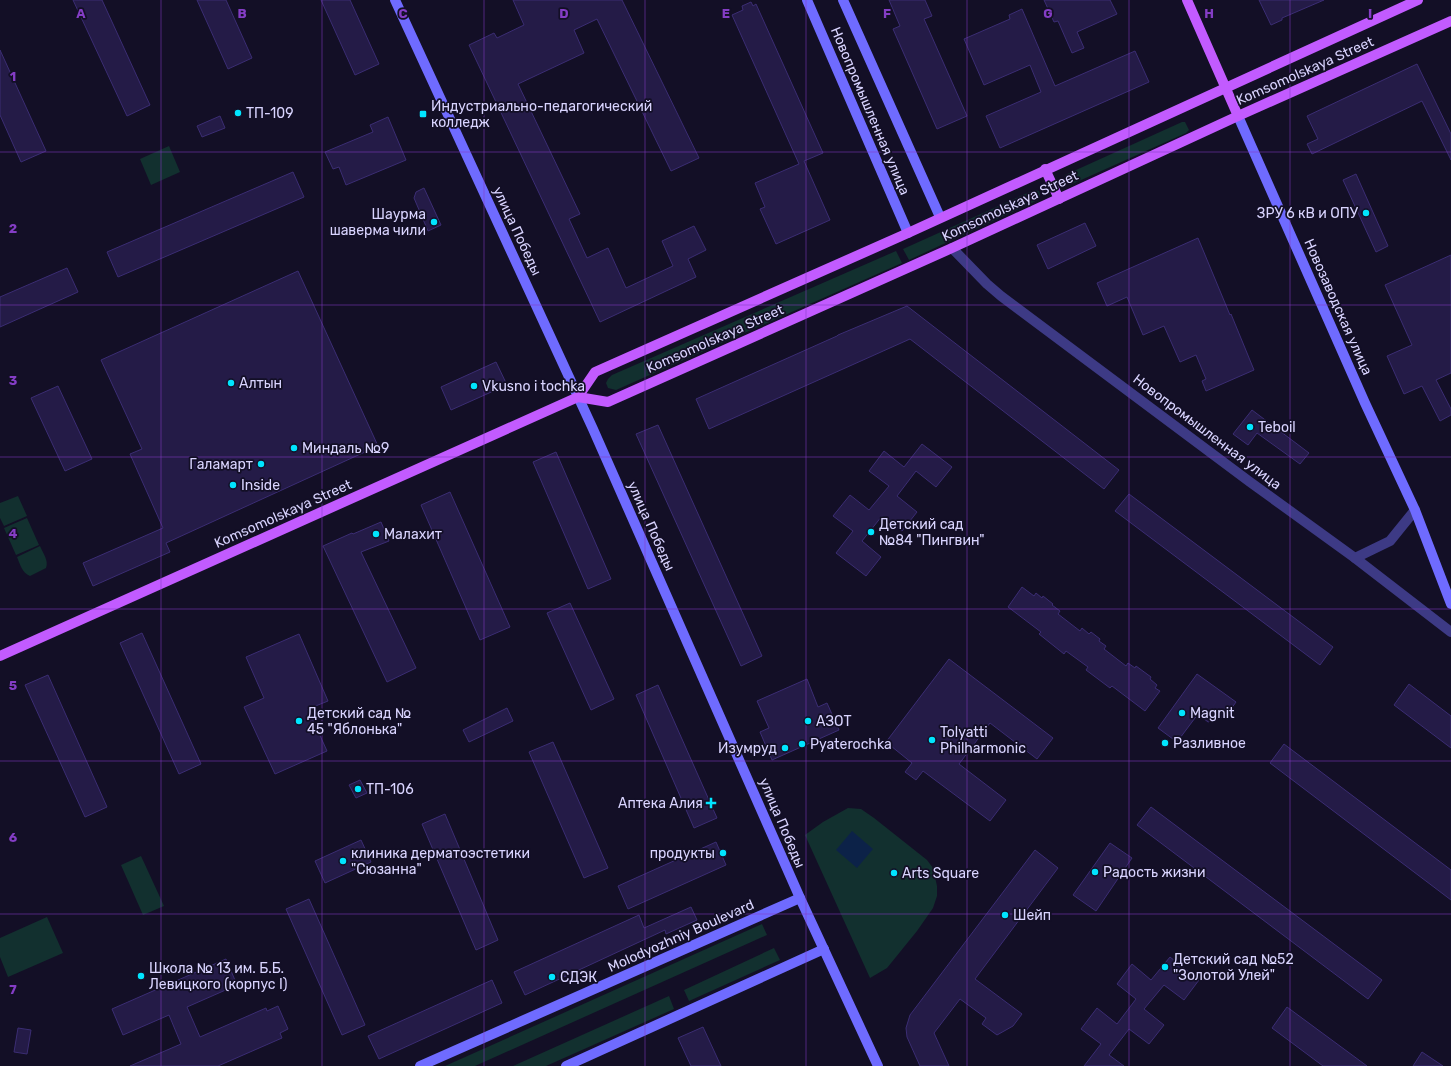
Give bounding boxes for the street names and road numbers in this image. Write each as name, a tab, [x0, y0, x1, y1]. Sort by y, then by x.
street label: Новопромышленная улица	[827, 24, 913, 198]
street label: Komsomolskaya Street	[1234, 33, 1377, 109]
street label: Komsomolskaya Street	[939, 167, 1081, 245]
street label: улица Победы	[489, 184, 545, 278]
street label: Новозаводская улица	[1300, 236, 1376, 378]
street label: Komsomolskaya Street	[644, 301, 787, 377]
street label: Новопромышленная улица	[1130, 371, 1284, 493]
street label: Komsomolskaya Street	[212, 476, 355, 552]
street label: улица Победы	[624, 479, 678, 573]
street label: улица Победы	[755, 775, 809, 871]
street label: Molodyozhniy Boulevard	[605, 896, 757, 976]

